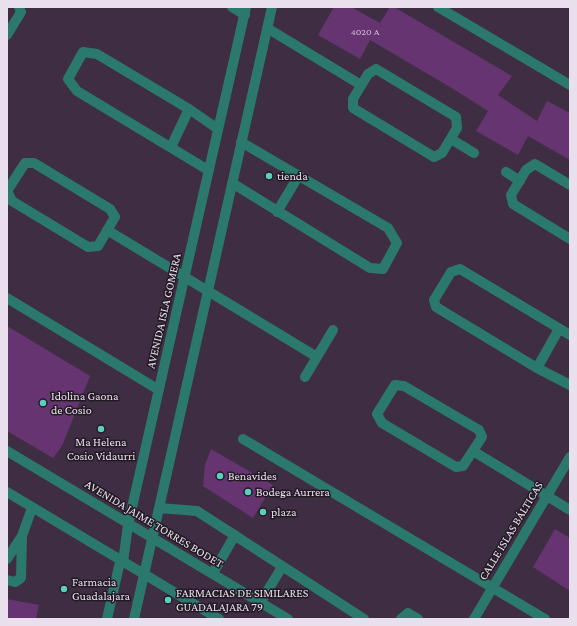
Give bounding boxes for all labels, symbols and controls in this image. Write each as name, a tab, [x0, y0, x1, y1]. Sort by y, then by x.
house number: 4020 A	[351, 26, 379, 38]
place label: tienda	[277, 169, 308, 183]
marker: tienda	[264, 171, 274, 181]
street label: AVENIDA ISLA GOMERA	[144, 252, 184, 370]
place label: Idolina Gaona de Cosio	[51, 389, 119, 417]
marker: Idolina Gaona de Cosio	[38, 398, 48, 408]
marker: Ma Helena Cosio Vidaurri	[96, 424, 106, 434]
place label: Ma Helena Cosio Vidaurri	[67, 435, 135, 463]
place label: Benavides	[228, 469, 277, 483]
marker: Benavides	[215, 471, 225, 481]
street label: AVENIDA JAIME TORRES BODET	[82, 477, 226, 571]
street label: CALLE ISLAS BÁLTICAS	[476, 479, 546, 583]
place label: Bodega Aurrera	[256, 485, 330, 499]
marker: Bodega Aurrera	[243, 487, 253, 497]
place label: plaza	[271, 505, 297, 519]
marker: plaza	[258, 507, 268, 517]
place label: Farmacia Guadalajara	[72, 575, 130, 603]
marker: Farmacia Guadalajara	[59, 584, 69, 594]
place label: FARMACIAS DE SIMILARES GUADALAJARA 79	[176, 586, 308, 614]
marker: FARMACIAS DE SIMILARES GUADALAJARA 79	[163, 595, 173, 605]

